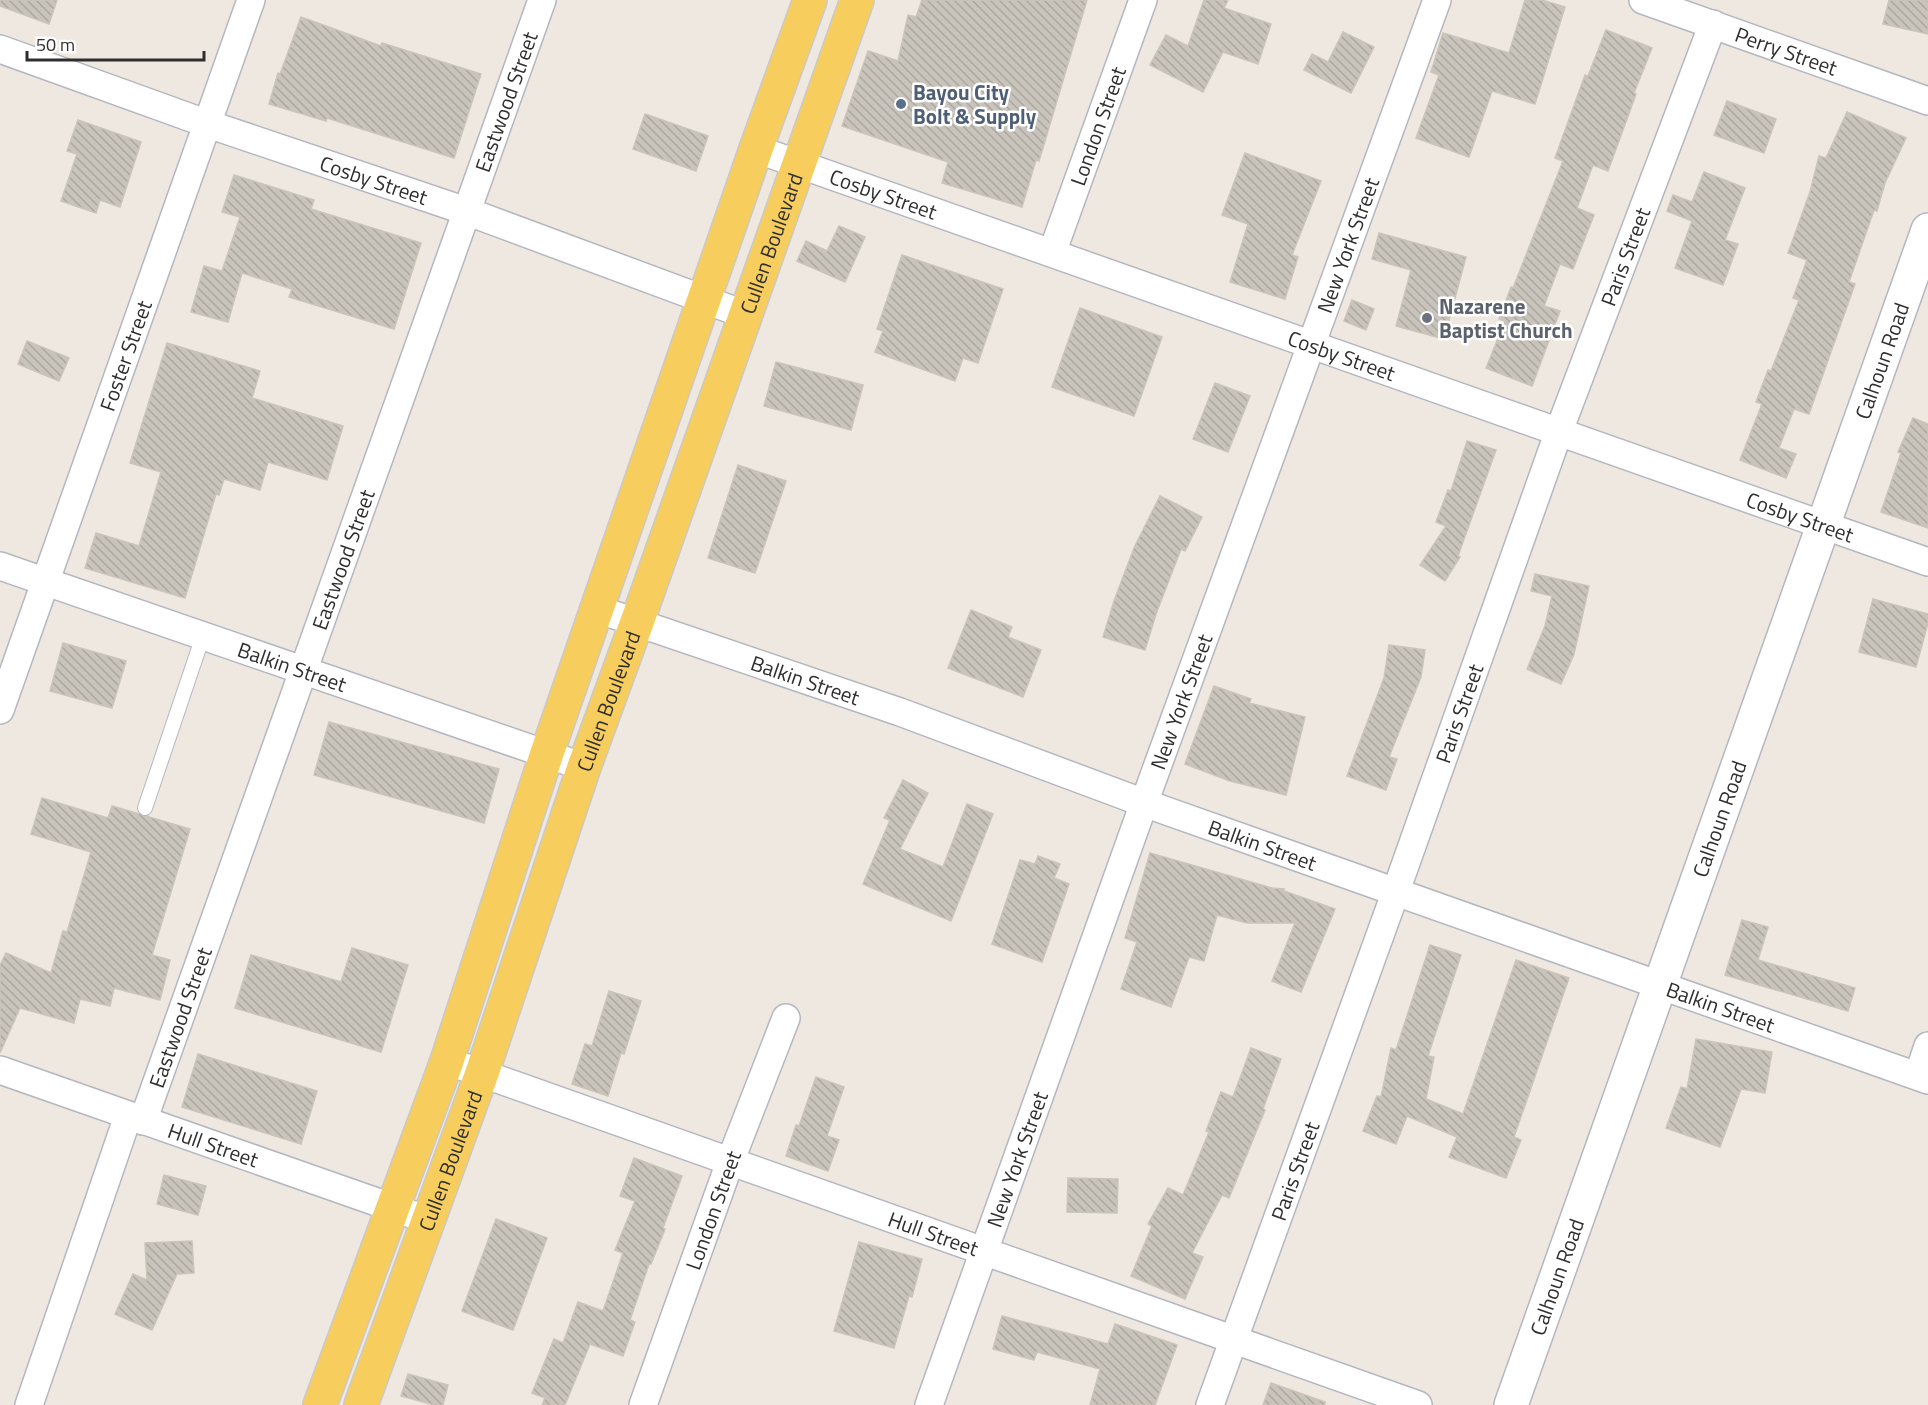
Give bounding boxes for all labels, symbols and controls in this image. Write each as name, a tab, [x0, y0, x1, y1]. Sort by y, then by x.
street label: Perry Street	[1731, 18, 1842, 84]
scale bar	[27, 24, 204, 62]
street label: Eastwood Street	[466, 26, 546, 176]
text: 50 m	[36, 31, 75, 58]
street label: London Street	[1062, 61, 1134, 190]
place label: Bayou City Bolt & Supply	[913, 76, 1037, 132]
marker: Bayou City Bolt & Supply	[894, 97, 908, 111]
street label: Cosby Street	[316, 147, 432, 213]
street label: Cosby Street	[825, 160, 942, 228]
street label: Cullen Boulevard	[731, 168, 811, 318]
street label: New York Street	[1308, 172, 1387, 318]
street label: Paris Street	[1592, 202, 1658, 311]
place label: Nazarene Baptist Church	[1439, 290, 1573, 346]
street label: Foster Street	[91, 295, 160, 415]
street label: Calhoun Road	[1846, 298, 1917, 424]
marker: Nazarene Baptist Church	[1420, 311, 1434, 325]
street label: Cosby Street	[1284, 322, 1400, 389]
street label: Cosby Street	[1742, 483, 1859, 551]
street label: Eastwood Street	[303, 484, 383, 634]
street label: Cullen Boulevard	[568, 626, 648, 776]
street label: New York Street	[1142, 629, 1221, 774]
street label: Balkin Street	[234, 633, 351, 700]
street label: Balkin Street	[747, 646, 865, 713]
street label: Paris Street	[1427, 659, 1491, 767]
street label: Calhoun Road	[1684, 756, 1754, 882]
street label: Balkin Street	[1204, 811, 1322, 879]
street label: Eastwood Street	[140, 942, 220, 1092]
street label: Balkin Street	[1662, 973, 1780, 1041]
street label: Cullen Boulevard	[410, 1086, 490, 1236]
street label: New York Street	[978, 1086, 1056, 1232]
street label: Hull Street	[164, 1114, 263, 1176]
street label: Paris Street	[1262, 1116, 1328, 1225]
street label: London Street	[677, 1145, 749, 1274]
street label: Hull Street	[884, 1203, 984, 1264]
street label: Calhoun Road	[1521, 1214, 1592, 1340]

